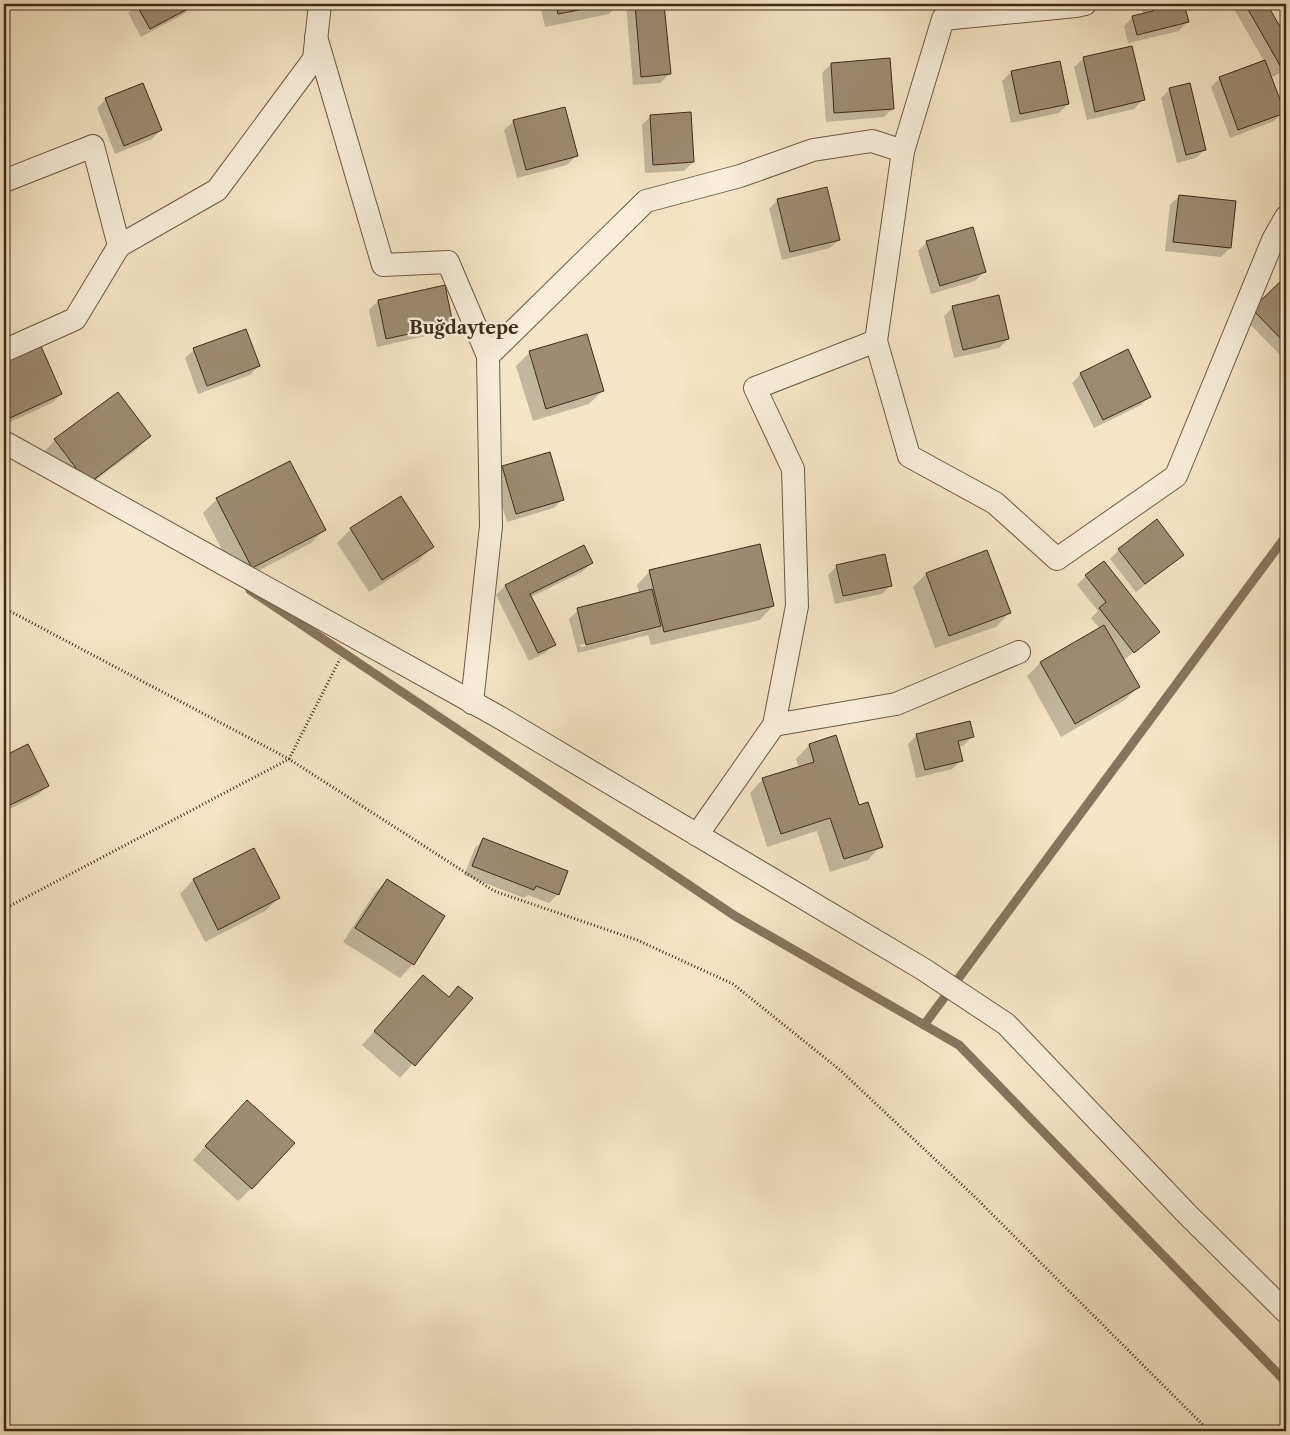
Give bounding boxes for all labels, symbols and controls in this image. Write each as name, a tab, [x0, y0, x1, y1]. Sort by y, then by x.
district label: Buğdaytepe	[409, 317, 519, 339]

